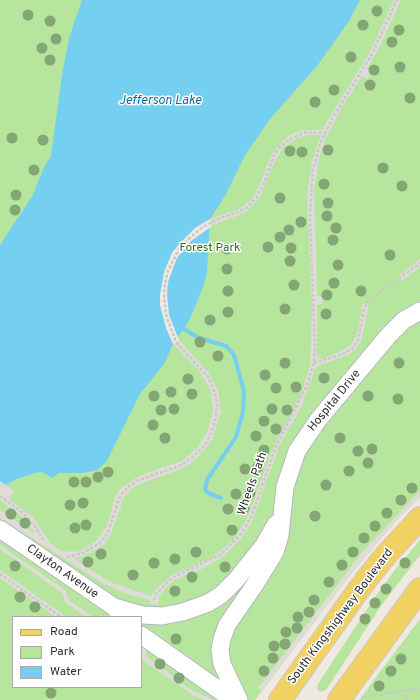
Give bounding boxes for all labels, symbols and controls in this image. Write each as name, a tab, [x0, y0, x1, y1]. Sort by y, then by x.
water label: Jefferson Lake	[119, 93, 201, 109]
park label: Forest Park	[180, 242, 240, 256]
street label: Hospital Drive	[306, 367, 364, 435]
street label: Wheels Path	[235, 450, 271, 518]
street label: Clayton Avenue	[23, 542, 101, 602]
street label: South Kingshighway Boulevard	[285, 546, 397, 688]
legend	[12, 616, 142, 688]
text: Road	[50, 624, 78, 640]
text: Park	[50, 644, 75, 660]
text: Water	[50, 664, 82, 680]

